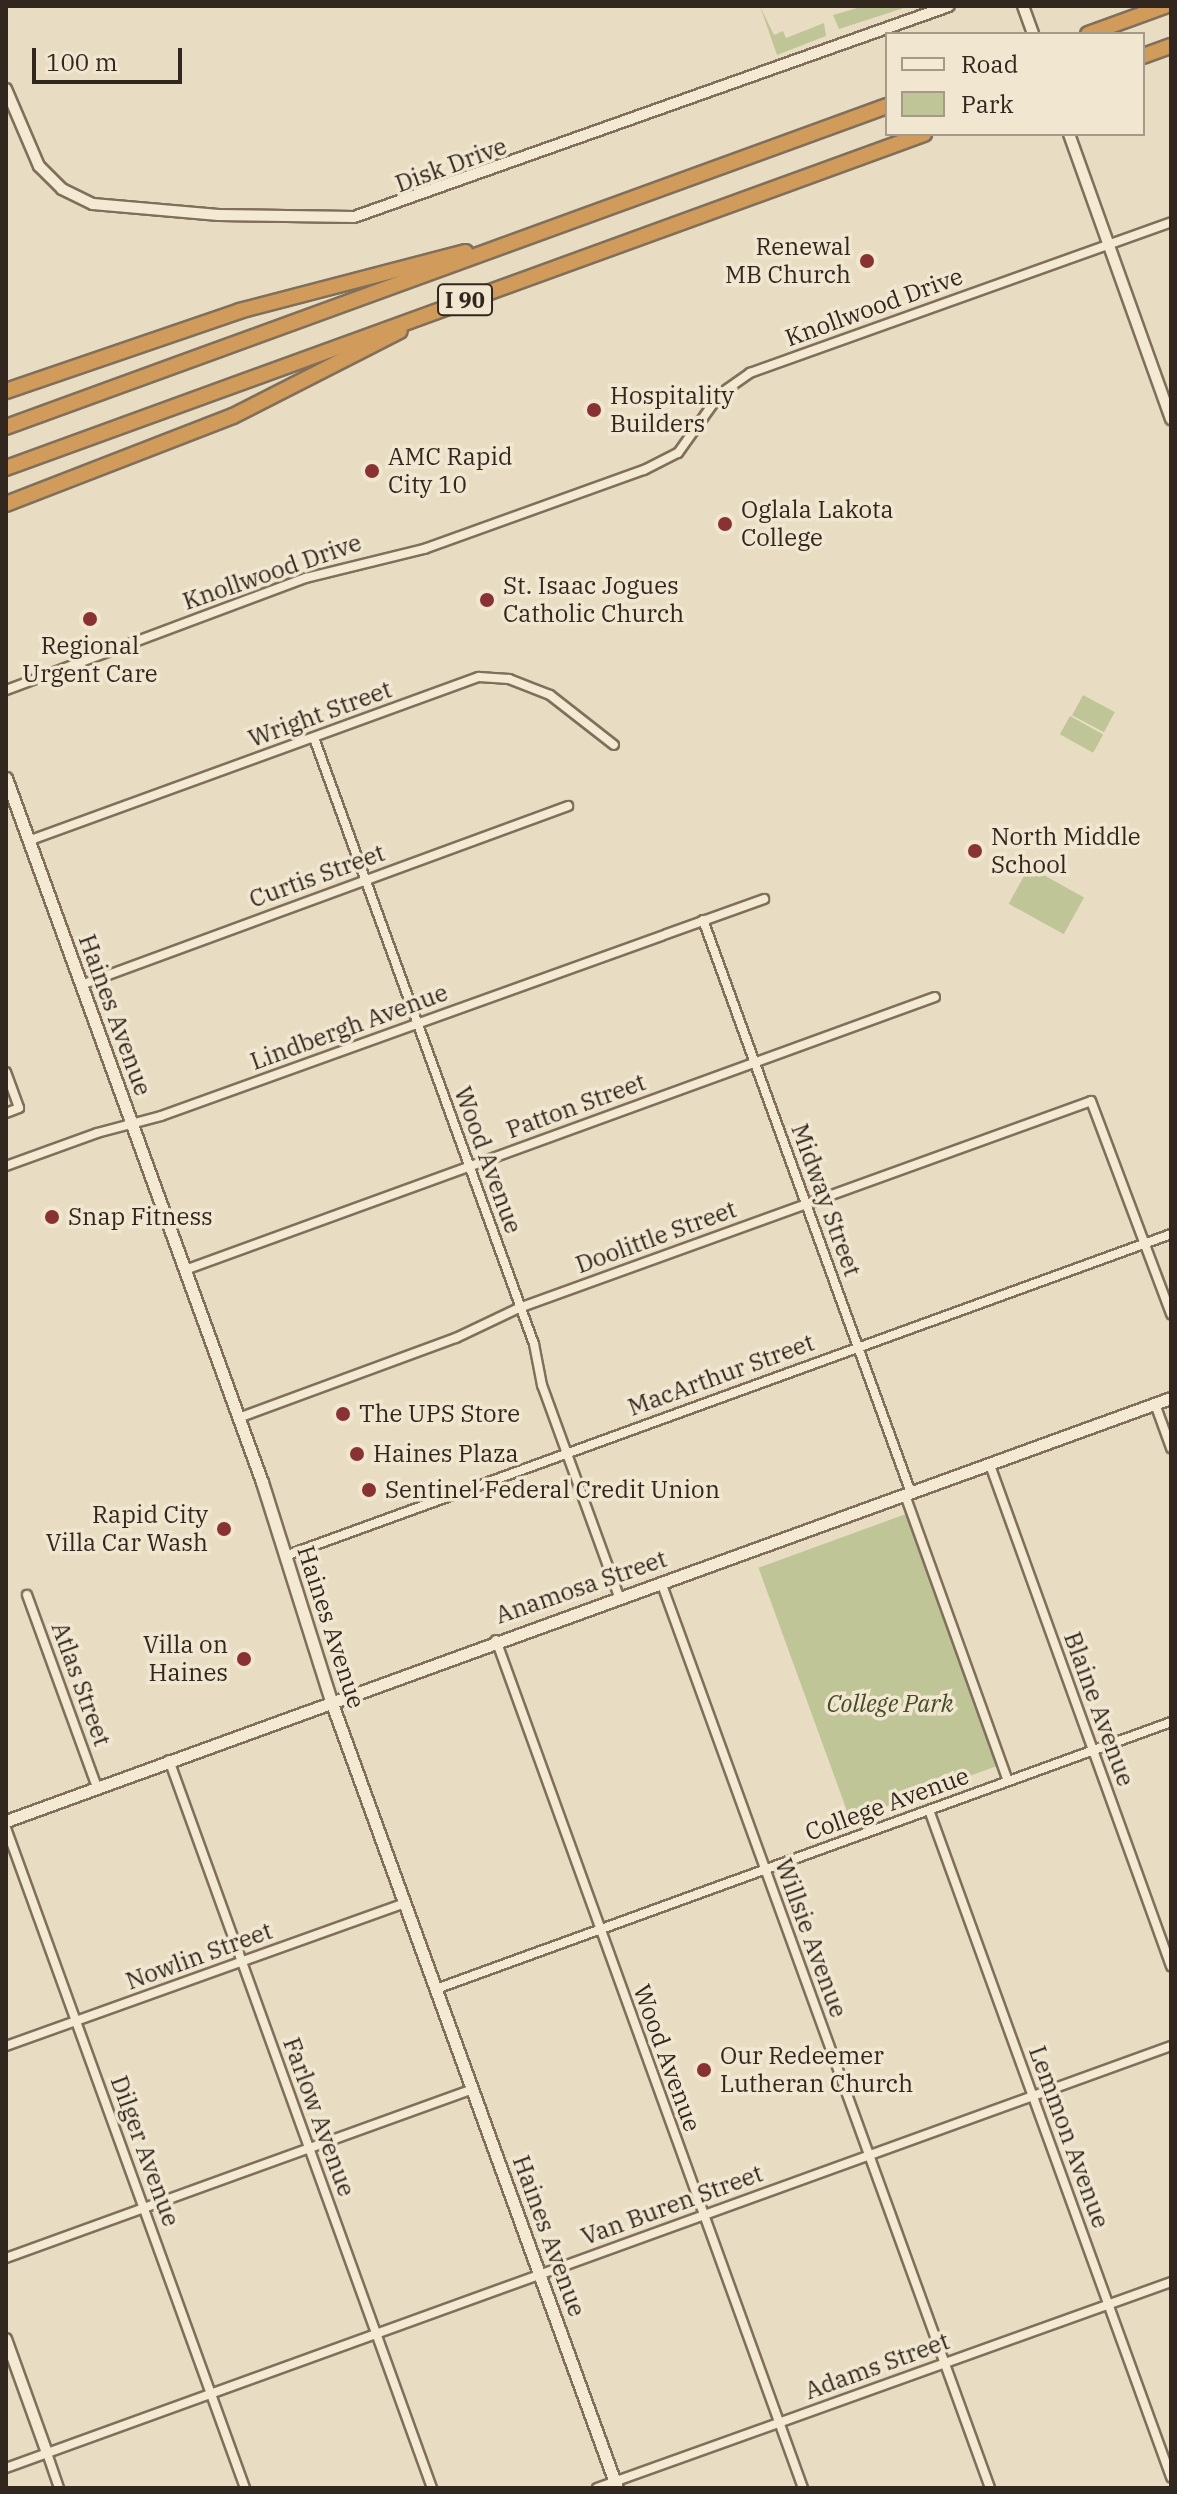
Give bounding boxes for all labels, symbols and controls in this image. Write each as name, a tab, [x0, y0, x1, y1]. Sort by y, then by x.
scale bar	[36, 32, 186, 82]
legend	[885, 32, 1145, 136]
text: 100 m	[46, 46, 118, 78]
text: Road	[961, 48, 1018, 80]
text: Park	[961, 88, 1013, 120]
street label: Disk Drive	[391, 132, 511, 198]
place label: Renewal MB Church	[725, 233, 851, 289]
marker: Renewal MB Church	[858, 252, 876, 270]
street label: Knollwood Drive	[781, 262, 967, 352]
road number: I 90	[437, 282, 493, 318]
place label: Hospitality Builders	[610, 382, 734, 438]
marker: Hospitality Builders	[585, 401, 603, 419]
place label: AMC Rapid City 10	[388, 443, 513, 499]
marker: AMC Rapid City 10	[363, 462, 381, 480]
place label: Oglala Lakota College	[741, 496, 894, 552]
marker: Oglala Lakota College	[716, 515, 734, 533]
street label: Knollwood Drive	[179, 528, 365, 616]
place label: St. Isaac Jogues Catholic Church	[503, 572, 684, 628]
marker: St. Isaac Jogues Catholic Church	[478, 591, 496, 609]
marker: Regional Urgent Care	[81, 610, 99, 628]
place label: Regional Urgent Care	[22, 632, 158, 688]
street label: Wright Street	[245, 675, 395, 753]
place label: North Middle School	[991, 823, 1141, 879]
street label: Curtis Street	[245, 838, 389, 914]
marker: North Middle School	[966, 842, 984, 860]
street label: Haines Avenue	[73, 930, 157, 1100]
street label: Lindbergh Avenue	[246, 978, 452, 1076]
street label: Patton Street	[502, 1067, 650, 1145]
street label: Wood Avenue	[448, 1083, 528, 1237]
street label: Midway Street	[785, 1120, 867, 1280]
street label: Doolittle Street	[572, 1195, 740, 1279]
place label: Snap Fitness	[68, 1203, 213, 1231]
marker: Snap Fitness	[43, 1208, 61, 1226]
street label: MacArthur Street	[624, 1328, 818, 1422]
place label: The UPS Store	[359, 1400, 520, 1428]
marker: The UPS Store	[334, 1405, 352, 1423]
place label: Haines Plaza	[373, 1440, 519, 1468]
marker: Haines Plaza	[348, 1445, 366, 1463]
place label: Sentinel Federal Credit Union	[385, 1476, 720, 1504]
marker: Sentinel Federal Credit Union	[360, 1481, 378, 1499]
place label: Rapid City Villa Car Wash	[46, 1501, 208, 1557]
marker: Rapid City Villa Car Wash	[215, 1520, 233, 1538]
street label: Haines Avenue	[291, 1542, 371, 1712]
street label: Anamosa Street	[492, 1544, 670, 1630]
street label: Atlas Street	[45, 1618, 117, 1750]
street label: Blaine Avenue	[1058, 1628, 1140, 1790]
place label: Villa on Haines	[143, 1631, 228, 1687]
marker: Villa on Haines	[235, 1650, 253, 1668]
park label: College Park	[827, 1690, 953, 1718]
street label: College Avenue	[801, 1761, 973, 1847]
street label: Willsie Avenue	[769, 1855, 853, 2021]
street label: Nowlin Street	[122, 1916, 276, 1996]
street label: Wood Avenue	[627, 1981, 707, 2135]
street label: Farlow Avenue	[277, 2034, 361, 2200]
place label: Our Redeemer Lutheran Church	[720, 2042, 913, 2098]
street label: Lemmon Avenue	[1023, 2042, 1115, 2232]
marker: Our Redeemer Lutheran Church	[695, 2061, 713, 2079]
street label: Dilger Avenue	[104, 2072, 186, 2230]
street label: Haines Avenue	[507, 2151, 591, 2321]
street label: Van Buren Street	[577, 2159, 767, 2251]
street label: Adams Street	[801, 2327, 953, 2405]

